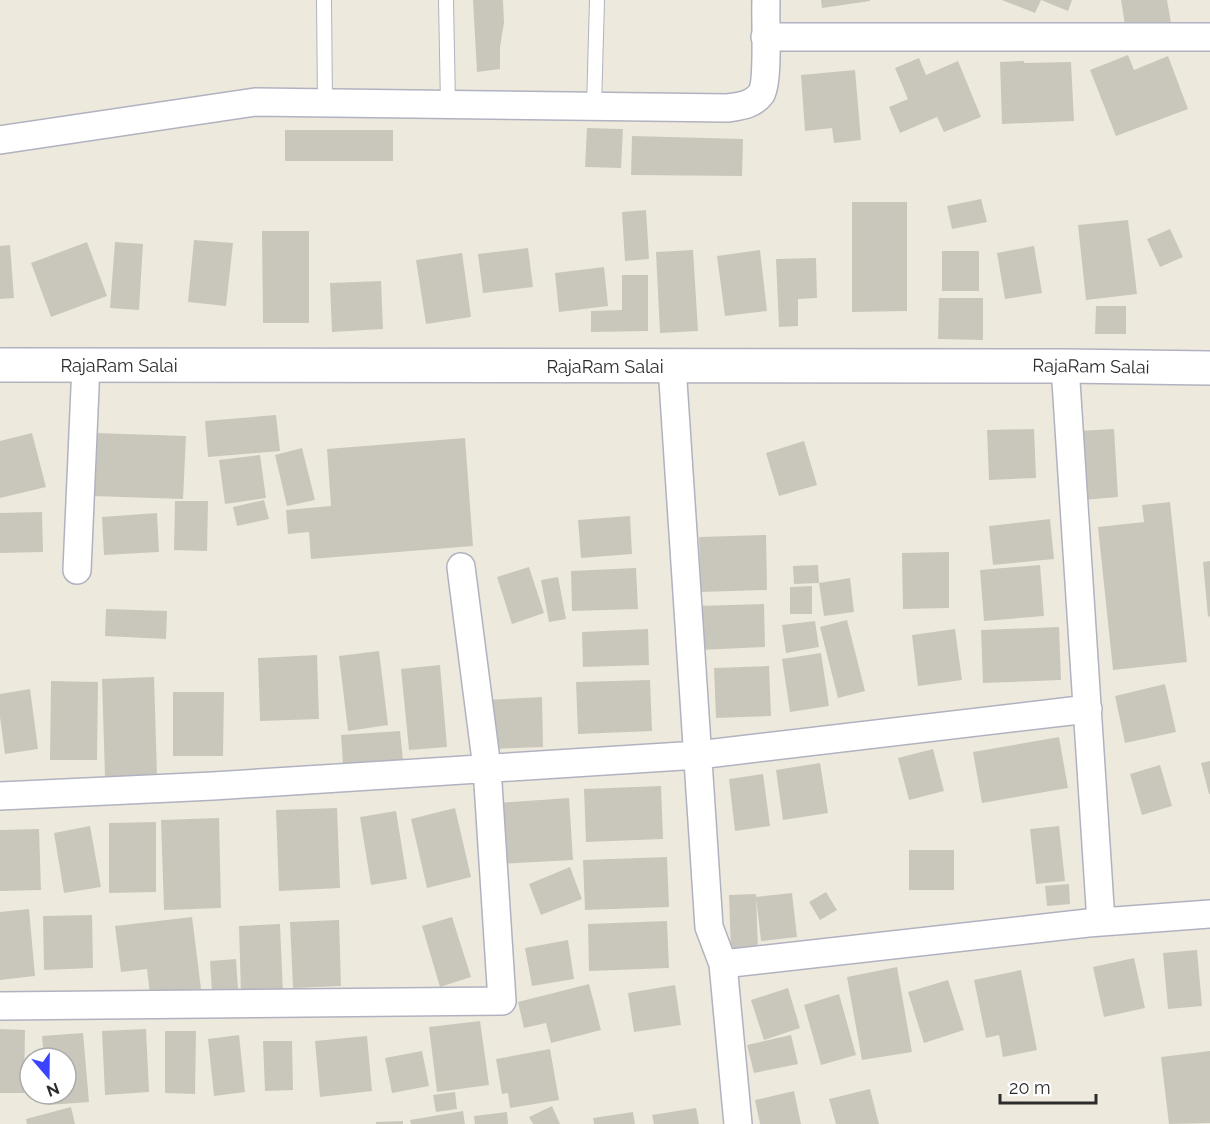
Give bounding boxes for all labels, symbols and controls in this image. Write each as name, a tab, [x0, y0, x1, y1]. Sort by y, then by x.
street label: RajaRam Salai	[1032, 354, 1150, 378]
street label: RajaRam Salai	[60, 355, 178, 376]
street label: RajaRam Salai	[546, 356, 664, 377]
north arrow	[18, 1046, 78, 1106]
scale bar	[1000, 1067, 1096, 1105]
text: 20 m	[1009, 1077, 1051, 1098]
text: N	[44, 1079, 62, 1101]

